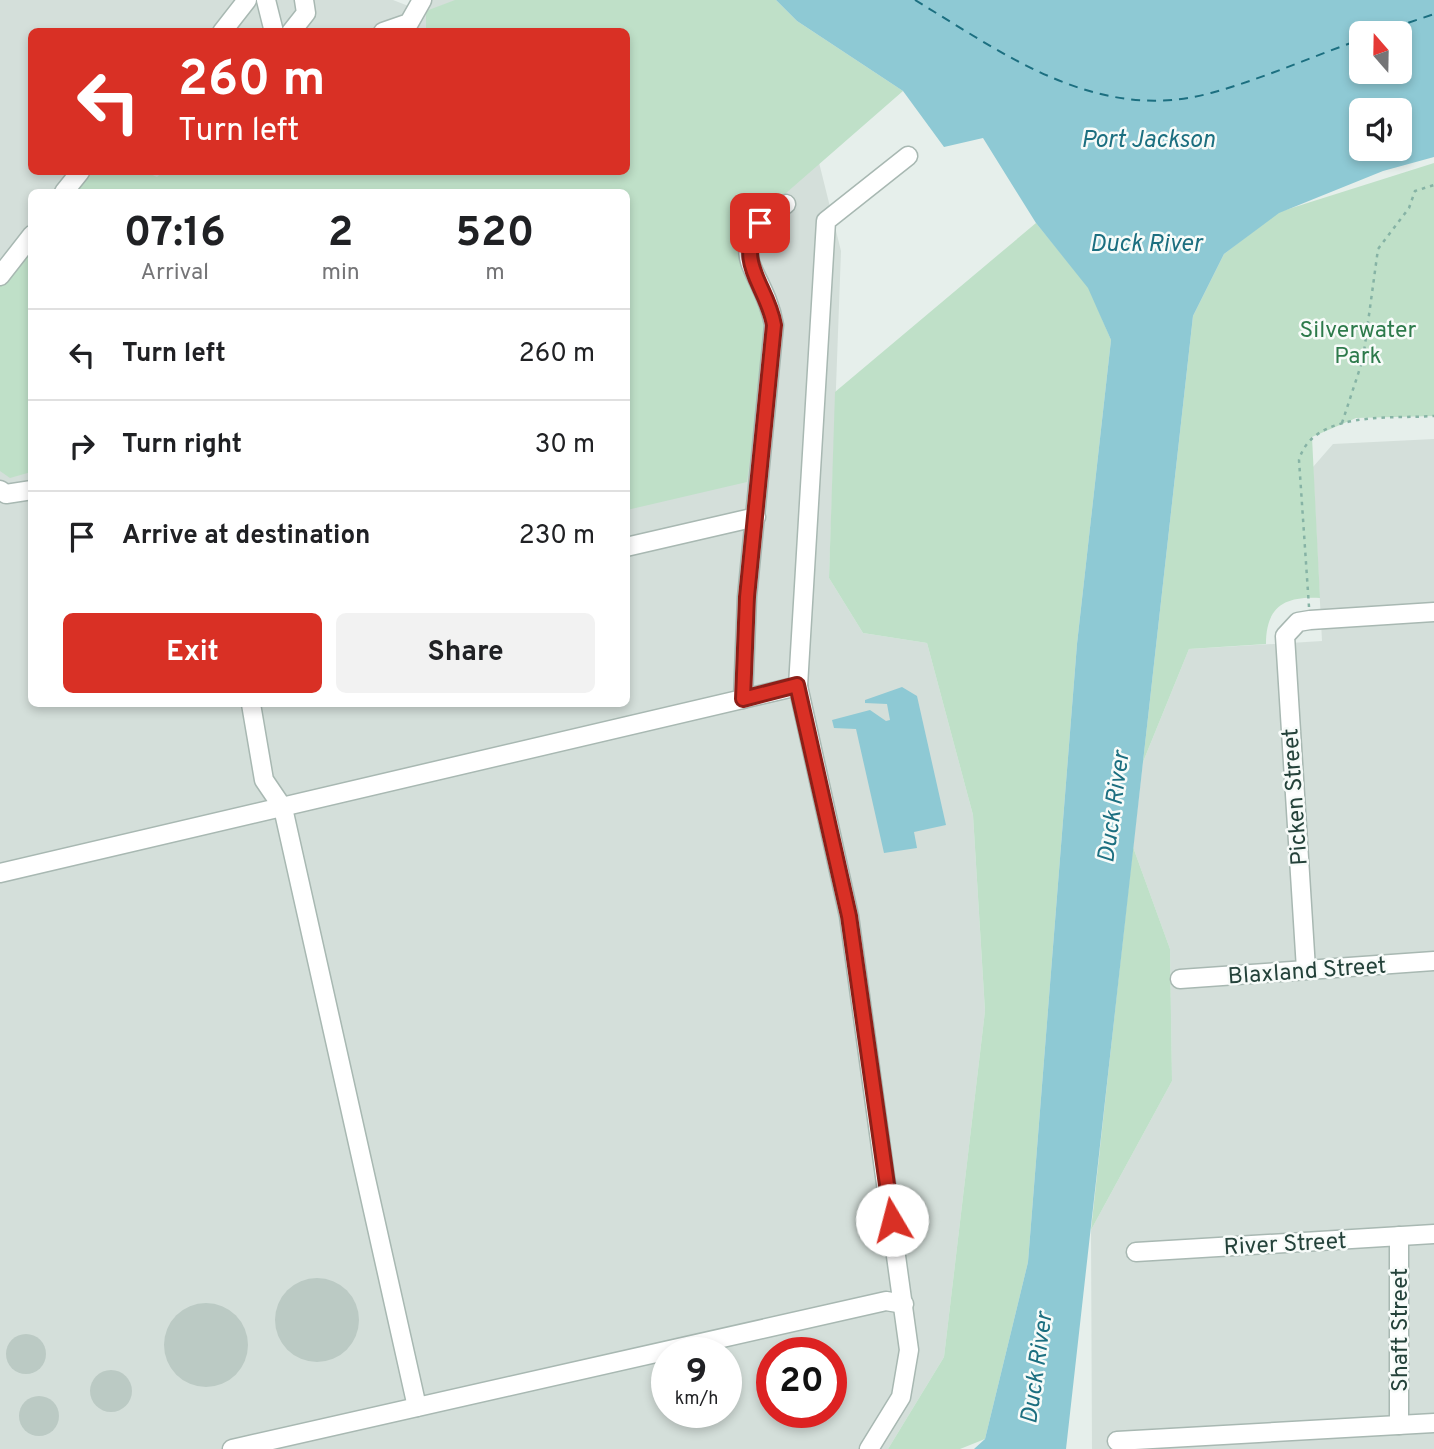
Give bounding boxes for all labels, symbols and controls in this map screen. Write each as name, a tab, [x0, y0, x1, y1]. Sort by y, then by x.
north arrow	[1349, 21, 1412, 84]
map controls	[1349, 21, 1412, 161]
text: 260 m	[178, 51, 325, 113]
icon: left	[63, 56, 154, 147]
button: sound	[1349, 98, 1412, 161]
text: Turn left	[178, 112, 299, 152]
water label: Port Jackson	[1081, 126, 1215, 156]
pin	[730, 193, 790, 253]
icon: arrive	[741, 204, 779, 242]
text: 07:16	[124, 208, 226, 261]
text: 2	[328, 208, 353, 261]
text: 520	[455, 208, 534, 261]
water label: Duck River	[1090, 230, 1204, 260]
text: Arrival	[140, 259, 209, 288]
text: min	[321, 259, 360, 288]
text: m	[485, 259, 505, 288]
park label: Silverwater Park	[1300, 317, 1416, 372]
icon: left	[63, 336, 101, 374]
text: Turn left	[122, 338, 226, 371]
text: 260 m	[519, 338, 595, 371]
icon: right	[63, 427, 101, 465]
text: Turn right	[122, 429, 242, 462]
text: 30 m	[535, 429, 595, 462]
icon: arrive	[63, 518, 101, 556]
text: Arrive at destination	[122, 520, 370, 553]
text: 230 m	[519, 520, 595, 553]
button: Exit	[63, 613, 322, 693]
button: Share	[336, 613, 595, 693]
street label: Picken Street	[1277, 727, 1316, 866]
water label: Duck River	[1092, 748, 1138, 865]
street label: Blaxland Street	[1227, 952, 1387, 992]
position arrow	[855, 1183, 929, 1257]
street label: River Street	[1223, 1228, 1347, 1263]
street label: Shaft Street	[1387, 1268, 1416, 1392]
water label: Duck River	[1015, 1309, 1061, 1426]
speed limit sign: 20	[756, 1337, 847, 1428]
text: 9	[686, 1351, 707, 1395]
text: km/h	[675, 1388, 718, 1411]

